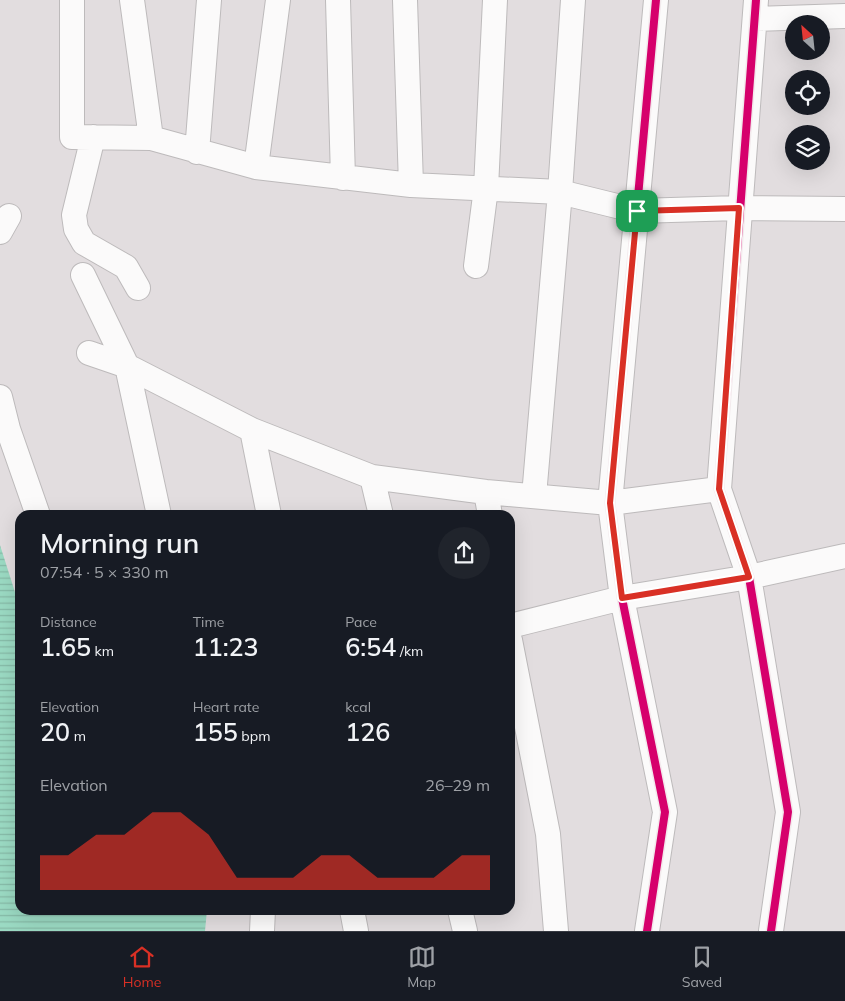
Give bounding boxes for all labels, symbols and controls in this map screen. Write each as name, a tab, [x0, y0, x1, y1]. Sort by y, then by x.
north arrow	[785, 15, 830, 60]
map controls	[785, 15, 830, 170]
button: locate	[785, 70, 830, 115]
button: layers	[785, 125, 830, 170]
pin	[616, 190, 658, 232]
icon: arrive	[623, 197, 651, 225]
text: Morning run	[40, 525, 199, 560]
button: share	[438, 527, 490, 579]
text: 07:54 · 5 × 330 m	[40, 562, 169, 582]
text: Distance	[40, 613, 97, 631]
text: Time	[193, 613, 224, 631]
text: Pace	[345, 613, 377, 631]
text: 1.65	[40, 631, 91, 662]
text: 11:23	[193, 631, 259, 662]
text: 6:54	[345, 631, 396, 662]
text: km	[91, 642, 114, 660]
text: /km	[396, 642, 423, 660]
text: Elevation	[40, 698, 99, 716]
text: Heart rate	[193, 698, 259, 716]
text: kcal	[345, 698, 371, 716]
text: 20	[40, 716, 70, 747]
text: 155	[193, 716, 238, 747]
text: 126	[345, 716, 390, 747]
text: m	[70, 727, 86, 745]
text: bpm	[238, 727, 270, 745]
text: Elevation	[40, 775, 108, 795]
text: 26–29 m	[425, 775, 490, 795]
tab: Home	[123, 943, 161, 991]
tab: Map	[407, 943, 436, 991]
tab: Saved	[682, 943, 722, 991]

